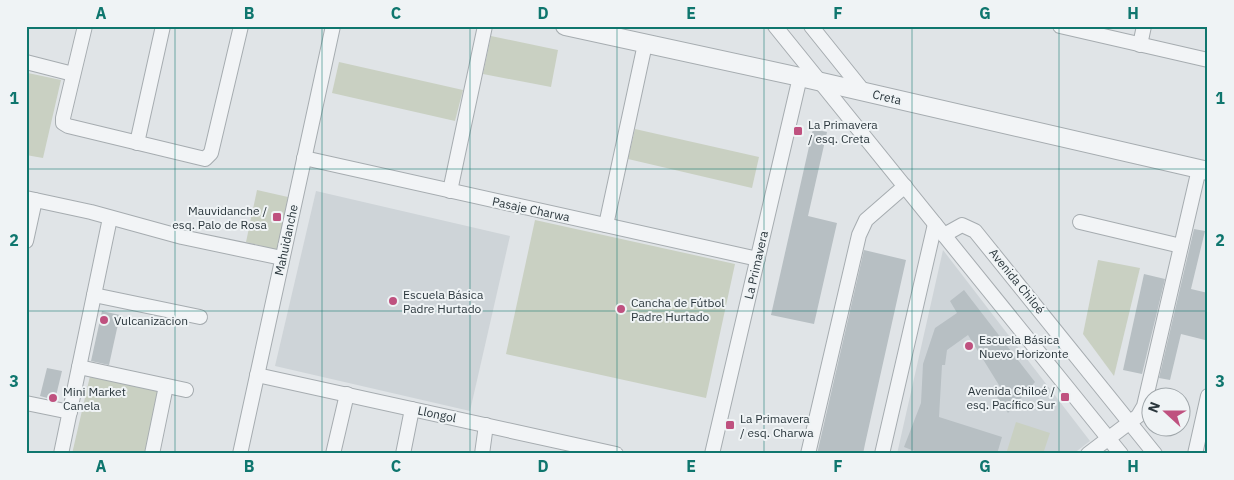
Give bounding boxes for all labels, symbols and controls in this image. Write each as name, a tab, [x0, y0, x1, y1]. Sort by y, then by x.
text: A	[96, 3, 107, 23]
text: B	[244, 3, 255, 23]
text: C	[391, 3, 401, 23]
text: D	[537, 3, 549, 23]
text: E	[686, 3, 696, 23]
text: F	[833, 3, 843, 23]
text: G	[979, 3, 991, 23]
text: H	[1127, 3, 1139, 23]
street label: Creta	[871, 86, 903, 108]
text: 1	[9, 88, 19, 108]
text: 1	[1215, 88, 1225, 108]
place label: La Primavera / esq. Creta	[808, 117, 878, 146]
marker: La Primavera / esq. Creta	[792, 125, 804, 137]
street label: Pasaje Charwa	[491, 193, 572, 225]
place label: Mauvidanche / esq. Palo de Rosa	[172, 203, 268, 232]
street label: Mahuidanche	[271, 203, 301, 277]
marker: Mauvidanche / esq. Palo de Rosa	[271, 211, 283, 223]
street label: La Primavera	[741, 229, 771, 301]
text: 2	[9, 230, 19, 250]
text: 2	[1215, 230, 1225, 250]
street label: Avenida Chiloé	[986, 245, 1048, 317]
place label: Escuela Básica Padre Hurtado	[403, 287, 484, 316]
marker: Escuela Básica Padre Hurtado	[387, 295, 399, 307]
place label: Cancha de Fútbol Padre Hurtado	[631, 295, 725, 324]
marker: Cancha de Fútbol Padre Hurtado	[615, 303, 627, 315]
place label: Vulcanizacion	[114, 313, 188, 328]
marker: Vulcanizacion	[98, 314, 110, 326]
place label: Escuela Básica Nuevo Horizonte	[979, 332, 1069, 361]
marker: Escuela Básica Nuevo Horizonte	[963, 340, 975, 352]
text: 3	[9, 371, 19, 391]
text: 3	[1215, 371, 1225, 391]
place label: Avenida Chiloé / esq. Pacífico Sur	[966, 383, 1056, 412]
place label: Mini Market Canela	[63, 384, 126, 413]
north arrow	[1142, 388, 1192, 438]
marker: Avenida Chiloé / esq. Pacífico Sur	[1059, 391, 1071, 403]
marker: Mini Market Canela	[47, 392, 59, 404]
text: N	[1144, 399, 1164, 415]
street label: Llongol	[416, 403, 458, 425]
place label: La Primavera / esq. Charwa	[740, 411, 814, 440]
marker: La Primavera / esq. Charwa	[724, 419, 736, 431]
text: A	[96, 456, 107, 476]
text: B	[244, 456, 255, 476]
text: C	[391, 456, 401, 476]
text: D	[537, 456, 549, 476]
text: E	[686, 456, 696, 476]
text: F	[833, 456, 843, 476]
text: G	[979, 456, 991, 476]
text: H	[1127, 456, 1139, 476]

